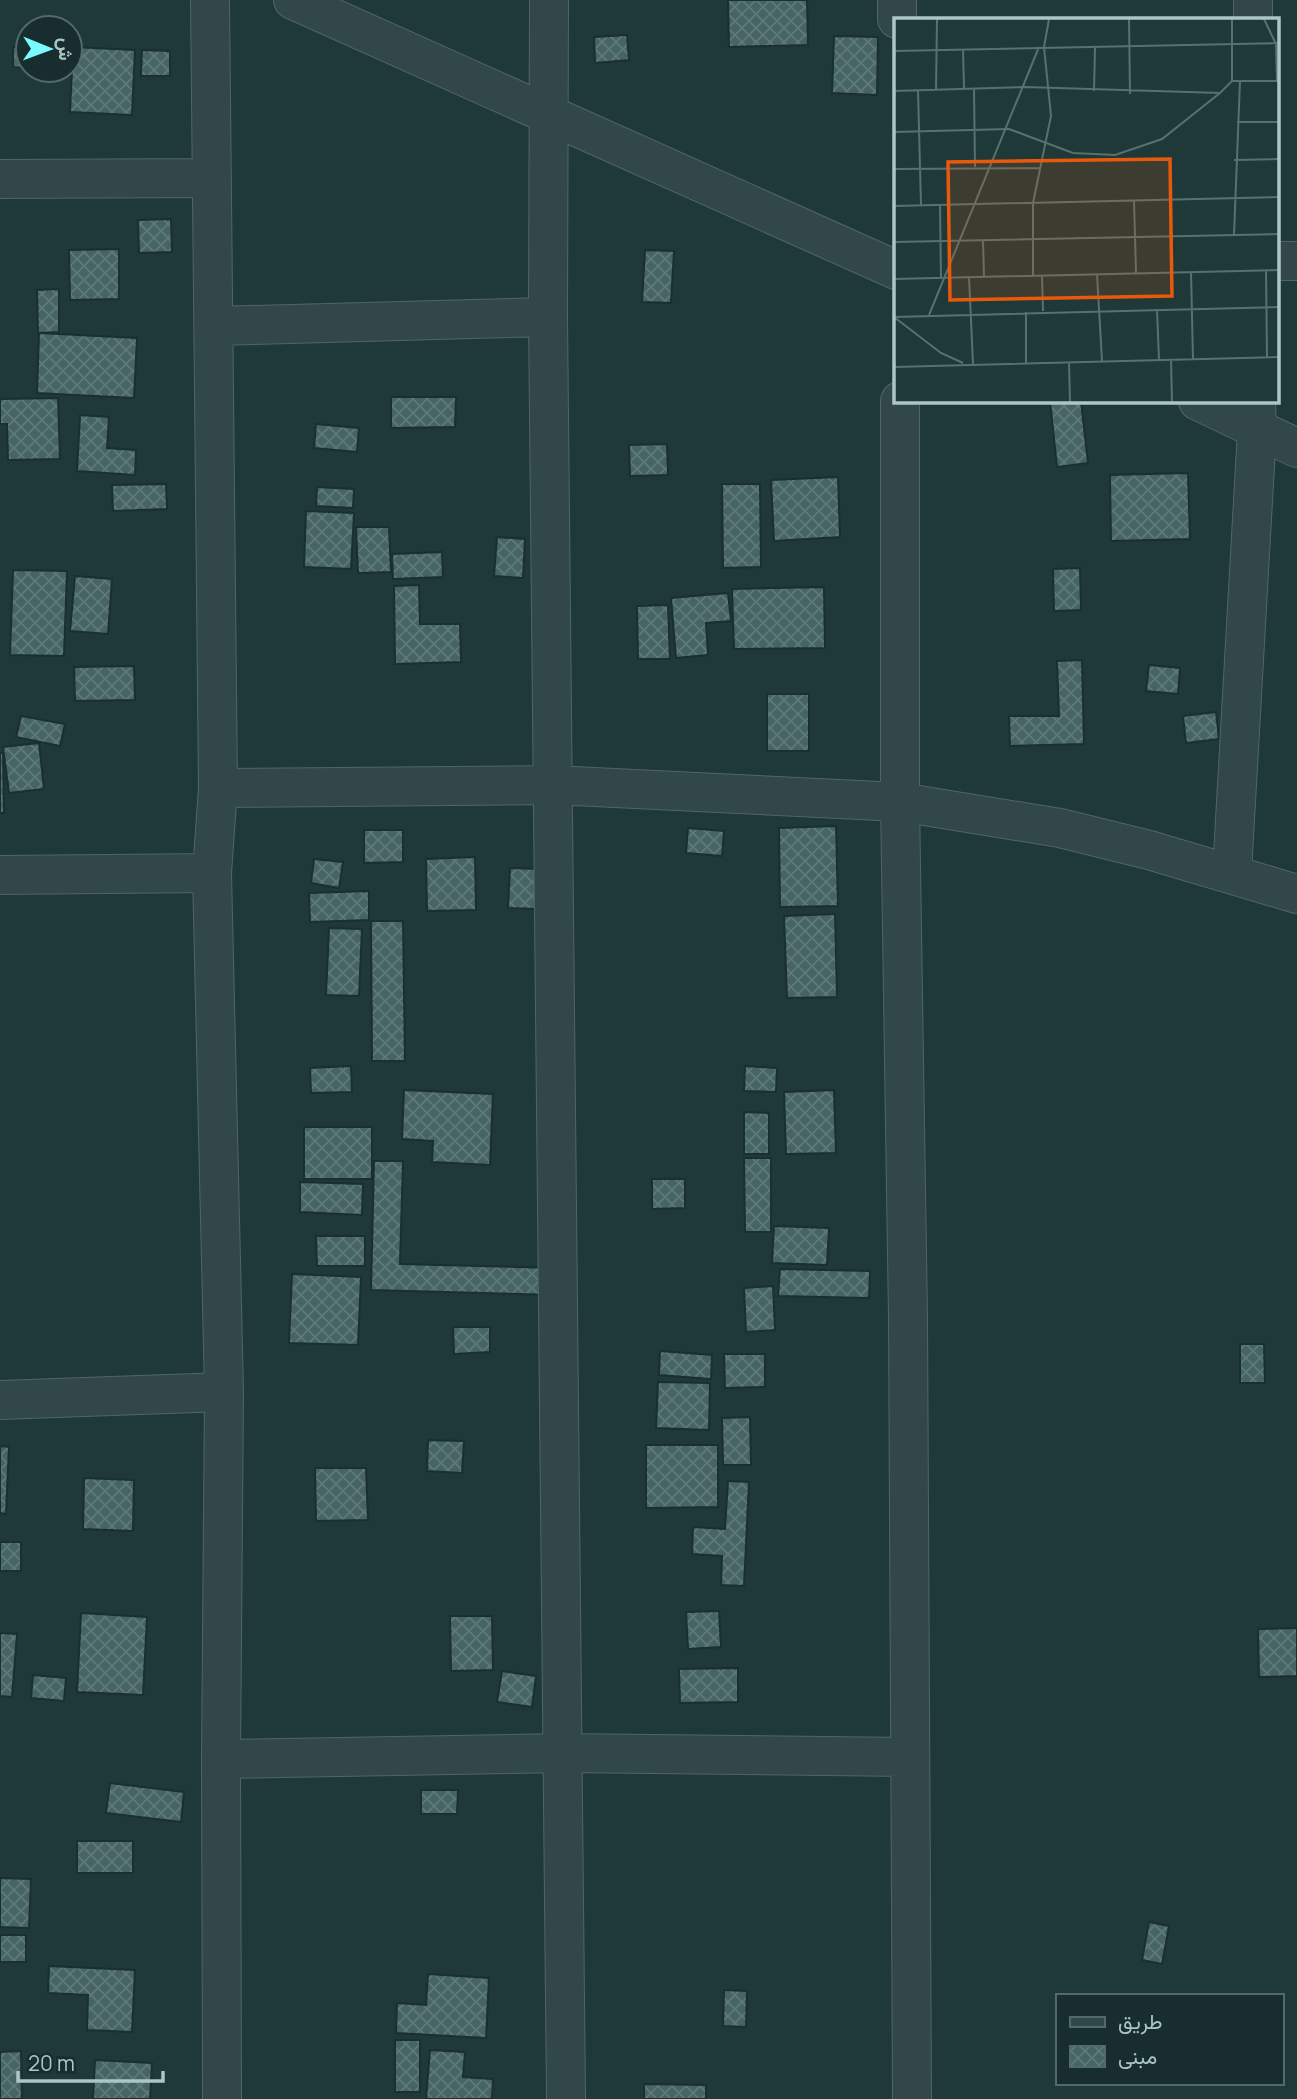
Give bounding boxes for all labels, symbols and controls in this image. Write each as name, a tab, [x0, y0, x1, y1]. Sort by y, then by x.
north arrow	[14, 14, 84, 84]
inset map	[894, 18, 1280, 402]
text: ش	[53, 38, 79, 61]
legend	[1056, 1994, 1283, 2085]
text: طريق	[1118, 2007, 1163, 2035]
scale bar	[18, 2039, 163, 2084]
text: مبنى	[1118, 2042, 1157, 2070]
text: 20 m	[28, 2049, 75, 2077]

